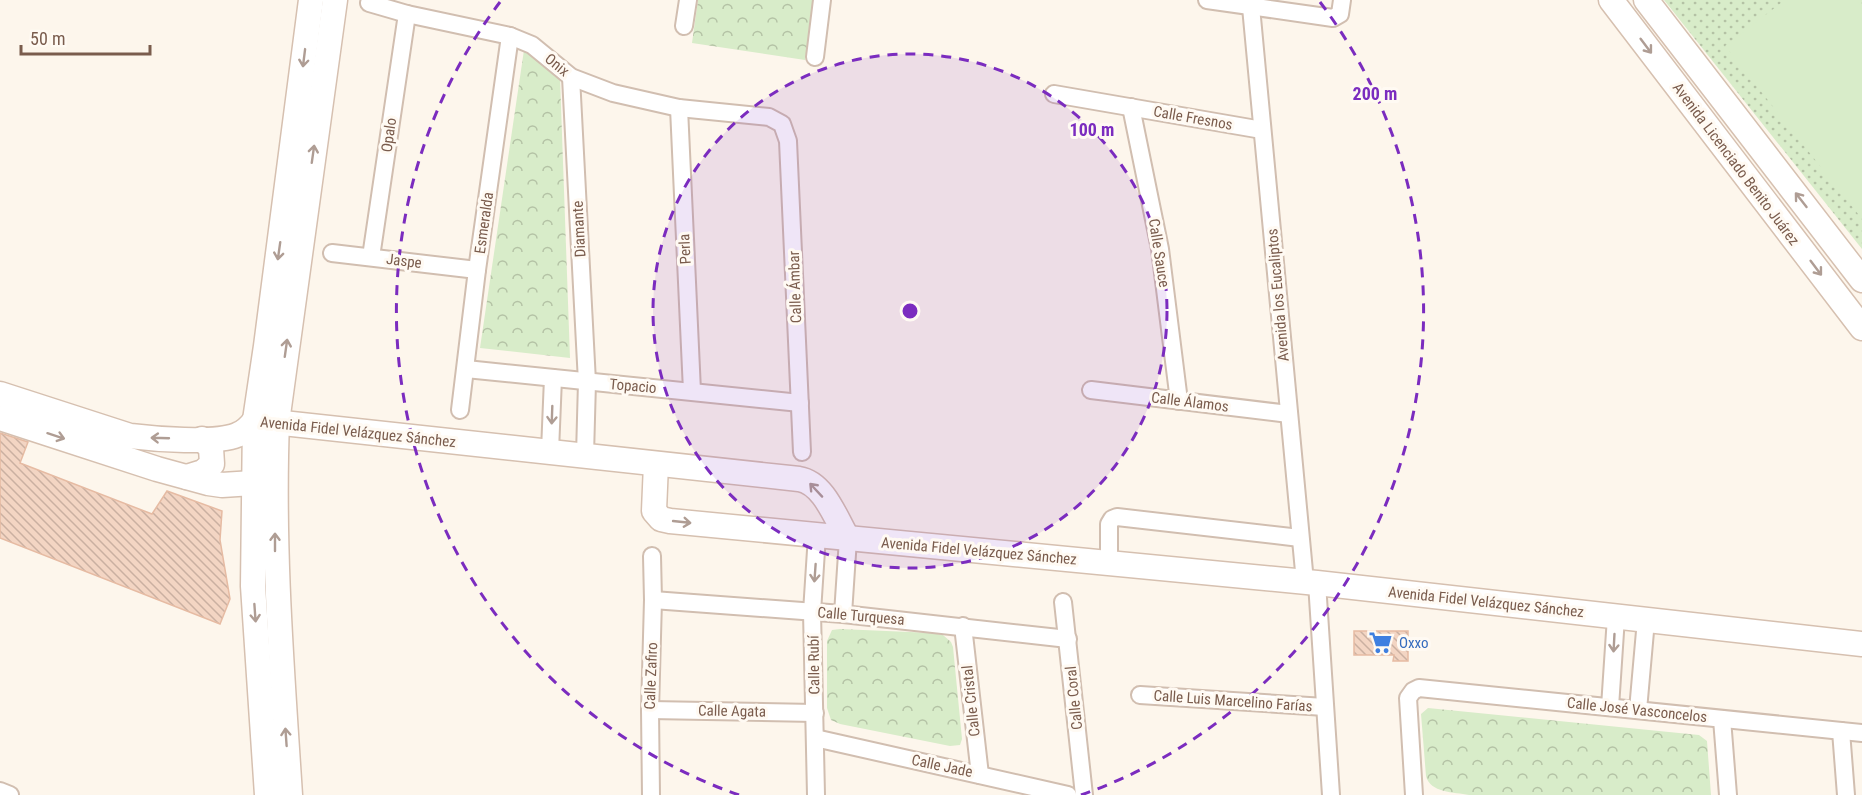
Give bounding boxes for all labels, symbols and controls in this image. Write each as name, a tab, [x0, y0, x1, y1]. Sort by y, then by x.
scale bar	[21, 18, 150, 56]
text: 50 m	[30, 28, 65, 49]
one-way arrow	[1640, 38, 1652, 54]
one-way arrow	[298, 48, 309, 67]
street label: Onix	[541, 50, 573, 81]
street label: Avenida Licenciado Benito Juárez	[1669, 79, 1803, 249]
text: 200 m	[1353, 83, 1397, 104]
street label: Calle Fresnos	[1152, 102, 1234, 134]
street label: Opalo	[378, 117, 400, 153]
text: 100 m	[1070, 119, 1114, 140]
one-way arrow	[307, 145, 318, 165]
street label: Esmeralda	[471, 191, 497, 255]
one-way arrow	[1794, 192, 1807, 208]
street label: Diamante	[569, 200, 589, 258]
street label: Calle Sauce	[1145, 217, 1173, 289]
street label: Avenida los Eucaliptos	[1263, 228, 1293, 362]
street label: Perla	[675, 233, 695, 265]
one-way arrow	[273, 241, 284, 261]
street label: Jaspe	[385, 250, 423, 272]
street label: Calle Ámbar	[785, 250, 805, 323]
one-way arrow	[1809, 260, 1822, 276]
centre of rings	[900, 301, 920, 321]
one-way arrow	[280, 338, 291, 358]
street label: Topacio	[609, 375, 657, 397]
street label: Calle Álamos	[1150, 388, 1230, 416]
one-way arrow	[546, 404, 558, 424]
street label: Avenida Fidel Velázquez Sánchez	[259, 413, 457, 451]
one-way arrow	[46, 431, 65, 442]
one-way arrow	[151, 433, 171, 444]
one-way arrow	[809, 482, 823, 497]
one-way arrow	[672, 517, 692, 528]
one-way arrow	[269, 532, 281, 552]
street label: Avenida Fidel Velázquez Sánchez	[880, 533, 1078, 569]
one-way arrow	[809, 563, 820, 583]
street label: Avenida Fidel Velázquez Sánchez	[1387, 583, 1585, 621]
one-way arrow	[249, 602, 260, 622]
street label: Calle Turquesa	[817, 603, 905, 629]
supermarket icon: Oxxo	[1368, 630, 1394, 656]
one-way arrow	[1609, 632, 1620, 652]
street label: Calle Rubí	[804, 634, 824, 695]
place label: Oxxo	[1399, 634, 1429, 652]
street label: Calle Zafiro	[641, 642, 661, 710]
street label: Calle Cristal	[958, 665, 984, 737]
street label: Calle Coral	[1062, 665, 1086, 731]
street label: Calle Luis Marcelino Farías	[1153, 686, 1313, 716]
street label: Calle José Vasconcelos	[1566, 694, 1708, 726]
street label: Calle Agata	[698, 701, 766, 721]
one-way arrow	[280, 727, 291, 747]
street label: Calle Jade	[910, 751, 974, 781]

